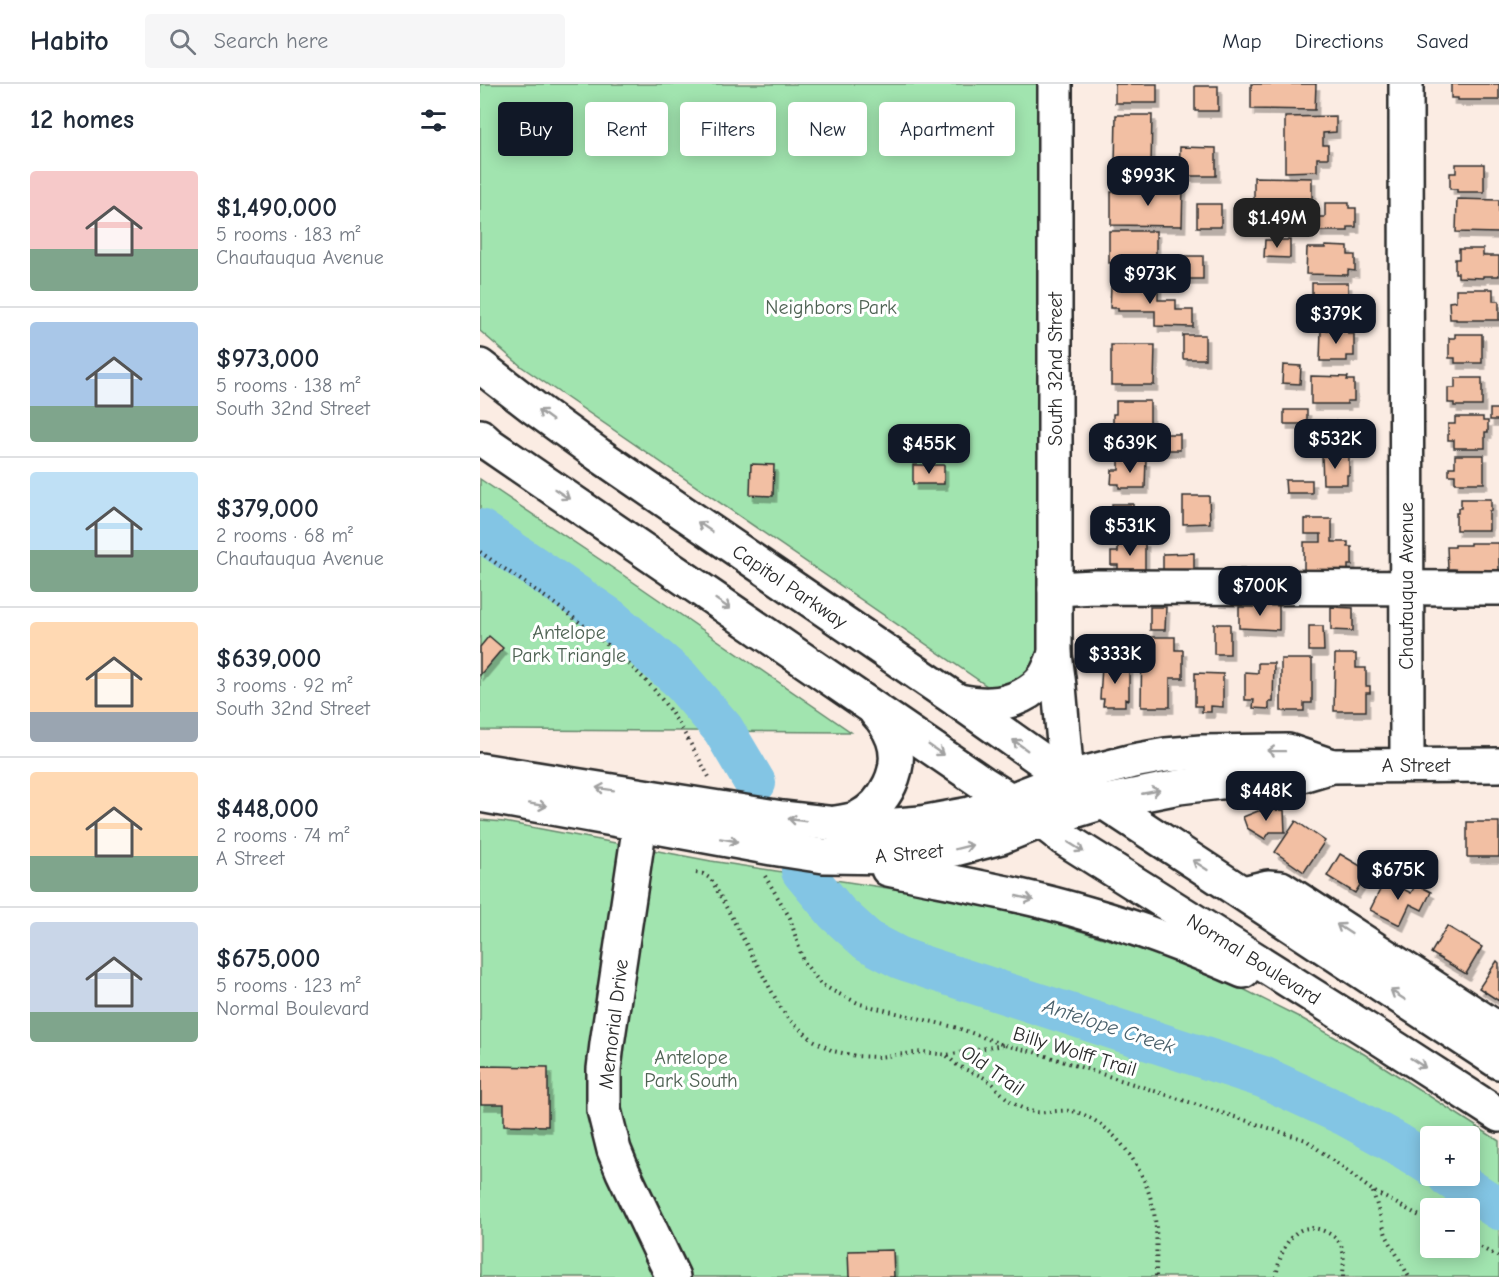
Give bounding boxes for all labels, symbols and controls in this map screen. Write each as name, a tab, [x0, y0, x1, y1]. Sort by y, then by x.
search box	[145, 14, 565, 68]
text: Habito	[30, 25, 109, 57]
icon: search	[166, 25, 199, 58]
text: Search here	[214, 28, 328, 54]
text: Map	[1222, 29, 1262, 53]
text: Directions	[1295, 29, 1384, 53]
text: Saved	[1417, 29, 1469, 53]
chip: Buy	[498, 102, 573, 156]
chip: Rent	[585, 102, 668, 156]
chip: Filters	[680, 102, 776, 156]
chip: New	[788, 102, 867, 156]
chip: Apartment	[879, 102, 1015, 156]
icon: filters	[417, 104, 450, 137]
text: 12 homes	[30, 105, 134, 135]
pin: $993K	[1106, 156, 1190, 207]
text: $993K	[1121, 164, 1175, 187]
text: $1,490,000	[216, 193, 337, 223]
icon: home	[78, 195, 150, 267]
pin: $1.49M	[1228, 198, 1326, 249]
text: $1.49M	[1247, 206, 1307, 229]
text: 5 rooms · 183 m²	[216, 223, 361, 246]
text: Chautauqua Avenue	[216, 246, 384, 269]
pin: $973K	[1108, 254, 1192, 305]
text: $973K	[1124, 262, 1176, 285]
street label: South 32nd Street	[1044, 291, 1067, 446]
pin: $379K	[1294, 294, 1378, 345]
park label: Neighbors Park	[765, 296, 897, 319]
text: $379K	[1310, 302, 1362, 325]
text: $973,000	[216, 344, 319, 374]
icon: home	[78, 346, 150, 418]
text: 5 rooms · 138 m²	[216, 374, 361, 397]
text: South 32nd Street	[216, 397, 370, 420]
one-way arrow	[537, 409, 553, 421]
pin: $532K	[1293, 419, 1377, 470]
pin: $639K	[1088, 423, 1172, 474]
pin: $455K	[887, 424, 971, 475]
text: $532K	[1308, 427, 1362, 450]
text: $639K	[1103, 431, 1157, 454]
text: $455K	[902, 432, 956, 455]
one-way arrow	[554, 488, 570, 500]
text: $379,000	[216, 494, 319, 524]
icon: home	[78, 496, 150, 568]
street label: Chautauqua Avenue	[1395, 502, 1418, 670]
pin: $531K	[1088, 506, 1172, 557]
text: $531K	[1104, 514, 1156, 537]
one-way arrow	[697, 521, 713, 533]
text: 2 rooms · 68 m²	[216, 524, 353, 547]
street label: Capitol Parkway	[728, 539, 852, 633]
text: Chautauqua Avenue	[216, 547, 384, 570]
pin: $700K	[1218, 566, 1302, 617]
text: $700K	[1232, 574, 1288, 597]
one-way arrow	[715, 598, 731, 610]
park label: Antelope Park Triangle	[512, 621, 626, 667]
pin: $333K	[1073, 634, 1157, 685]
text: $333K	[1089, 642, 1141, 665]
text: $639,000	[216, 644, 321, 674]
icon: home	[78, 646, 150, 718]
text: 3 rooms · 92 m²	[216, 674, 353, 697]
text: South 32nd Street	[216, 697, 370, 720]
one-way arrow	[1013, 739, 1029, 751]
one-way arrow	[927, 744, 943, 756]
one-way arrow	[1266, 745, 1286, 757]
street label: A Street	[1382, 754, 1451, 777]
pin: $448K	[1224, 771, 1308, 822]
text: $448K	[1240, 779, 1292, 802]
one-way arrow	[596, 783, 615, 794]
one-way arrow	[1140, 786, 1160, 797]
text: $448,000	[216, 794, 319, 824]
icon: home	[78, 796, 150, 868]
one-way arrow	[527, 800, 547, 811]
one-way arrow	[788, 814, 808, 825]
text: 2 rooms · 74 m²	[216, 824, 349, 847]
one-way arrow	[719, 835, 739, 846]
street label: A Street	[874, 839, 945, 868]
one-way arrow	[954, 840, 973, 852]
one-way arrow	[1067, 841, 1084, 853]
text: A Street	[216, 847, 284, 870]
pin: $675K	[1356, 850, 1440, 901]
text: $675K	[1371, 858, 1425, 881]
one-way arrow	[1192, 859, 1208, 871]
one-way arrow	[1015, 892, 1034, 904]
street label: Normal Boulevard	[1183, 909, 1325, 1010]
one-way arrow	[1336, 923, 1353, 935]
text: $675,000	[216, 944, 320, 974]
icon: home	[78, 946, 150, 1018]
street label: Memorial Drive	[594, 958, 633, 1090]
text: 5 rooms · 123 m²	[216, 974, 361, 997]
one-way arrow	[1389, 989, 1406, 1002]
water label: Antelope Creek	[1039, 993, 1179, 1059]
text: Normal Boulevard	[216, 997, 369, 1020]
street label: Billy Wolff Trail	[1010, 1022, 1139, 1081]
street label: Old Trail	[957, 1040, 1029, 1100]
park label: Antelope Park South	[644, 1046, 738, 1092]
one-way arrow	[1410, 1056, 1427, 1069]
map controls	[1420, 1126, 1480, 1258]
button: +	[1420, 1126, 1480, 1186]
button: −	[1420, 1198, 1480, 1258]

